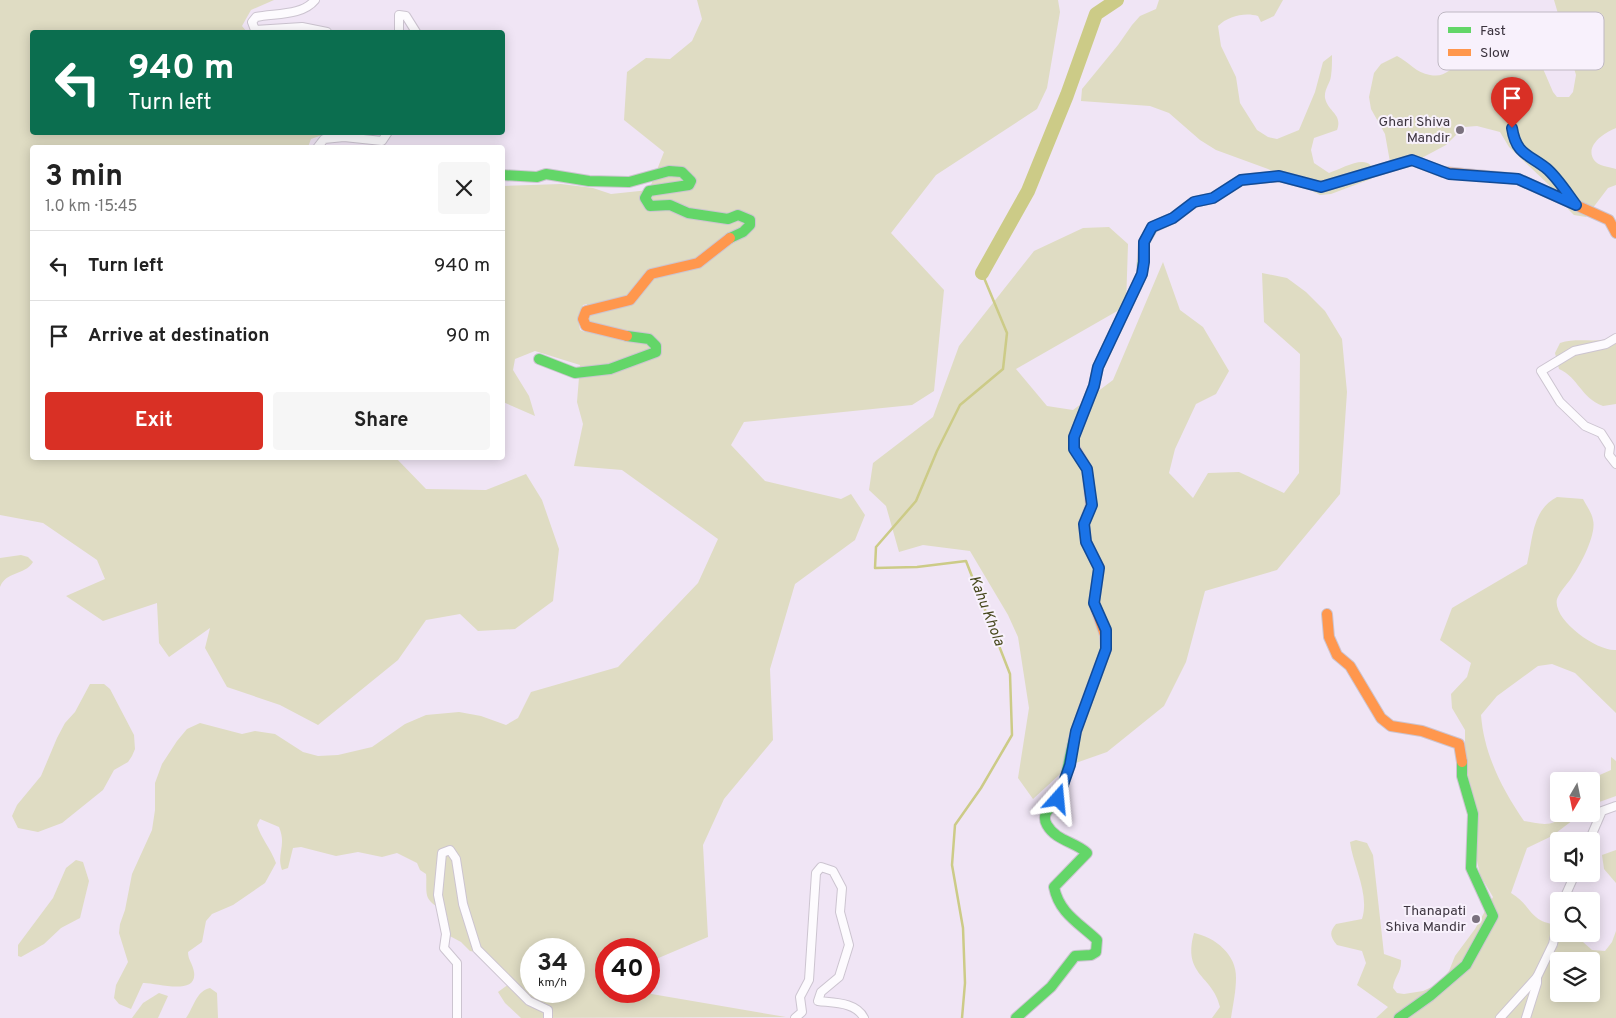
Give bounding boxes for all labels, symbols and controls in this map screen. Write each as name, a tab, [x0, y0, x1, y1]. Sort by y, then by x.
legend	[1438, 12, 1604, 70]
text: Fast	[1480, 23, 1506, 40]
text: Slow	[1480, 45, 1510, 62]
text: 940 m	[128, 47, 234, 91]
icon: left	[45, 50, 110, 115]
pin	[1491, 77, 1533, 128]
icon: arrive	[1498, 84, 1526, 112]
text: Turn left	[128, 90, 211, 117]
place label: Ghari Shiva Mandir	[1379, 114, 1451, 147]
marker: Ghari Shiva Mandir	[1454, 124, 1466, 136]
text: 3 min	[45, 159, 123, 196]
button: close	[438, 162, 490, 214]
text: 1.0 km · 15:45	[45, 197, 138, 217]
icon: left	[45, 252, 73, 280]
text: Turn left	[88, 254, 164, 278]
text: 940 m	[434, 254, 490, 278]
icon: arrive	[45, 322, 73, 350]
text: Arrive at destination	[88, 324, 269, 348]
text: 90 m	[446, 324, 490, 348]
button: Exit	[45, 392, 263, 450]
button: Share	[273, 392, 490, 450]
water label: Kahu Khola	[964, 573, 1008, 649]
position arrow	[1031, 772, 1083, 824]
north arrow	[1550, 772, 1600, 822]
map controls	[1550, 772, 1600, 1002]
button: sound	[1550, 832, 1600, 882]
button: search	[1550, 892, 1600, 942]
place label: Thanapati Shiva Mandir	[1385, 903, 1467, 936]
marker: Thanapati Shiva Mandir	[1470, 913, 1482, 925]
speed limit sign: 40	[595, 938, 660, 1003]
text: 34	[537, 948, 568, 980]
button: layers	[1550, 952, 1600, 1002]
text: km/h	[538, 975, 567, 991]

